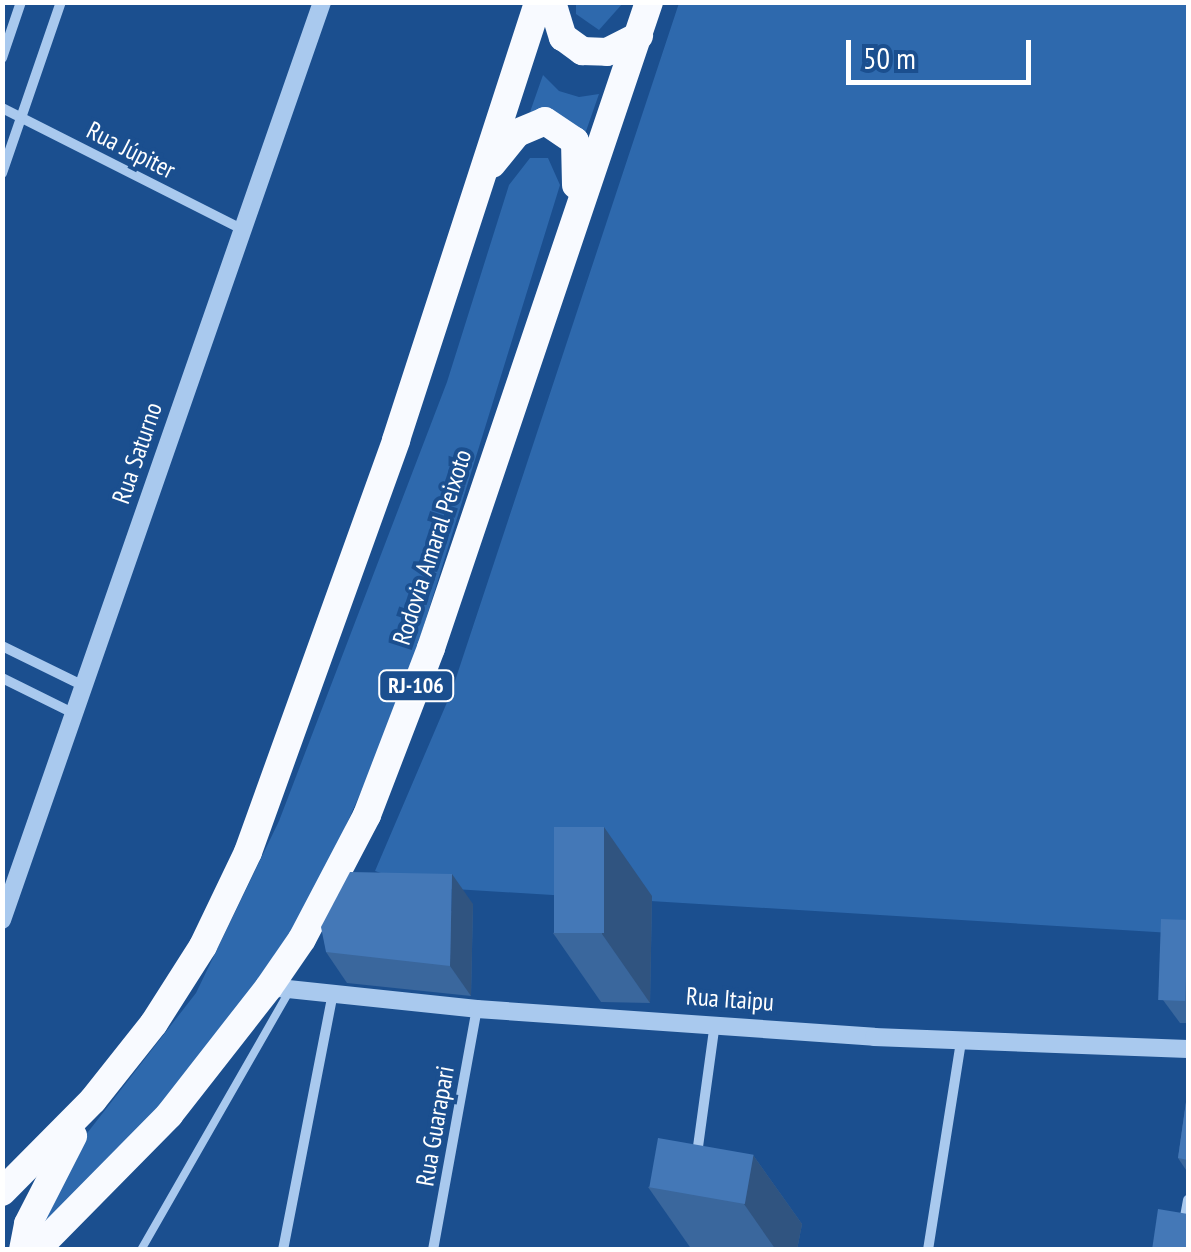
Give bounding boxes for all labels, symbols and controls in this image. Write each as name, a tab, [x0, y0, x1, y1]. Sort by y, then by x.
scale bar	[851, 20, 1036, 82]
text: 50 m	[863, 38, 916, 77]
street label: Rua Júpiter	[82, 115, 180, 185]
street label: Rua Saturno	[106, 398, 168, 508]
street label: Rodovia Amaral Peixoto	[386, 445, 478, 649]
road number: RJ-106	[376, 669, 456, 703]
street label: Rua Itaipu	[685, 981, 775, 1017]
street label: Rua Guarapari	[410, 1064, 460, 1188]

